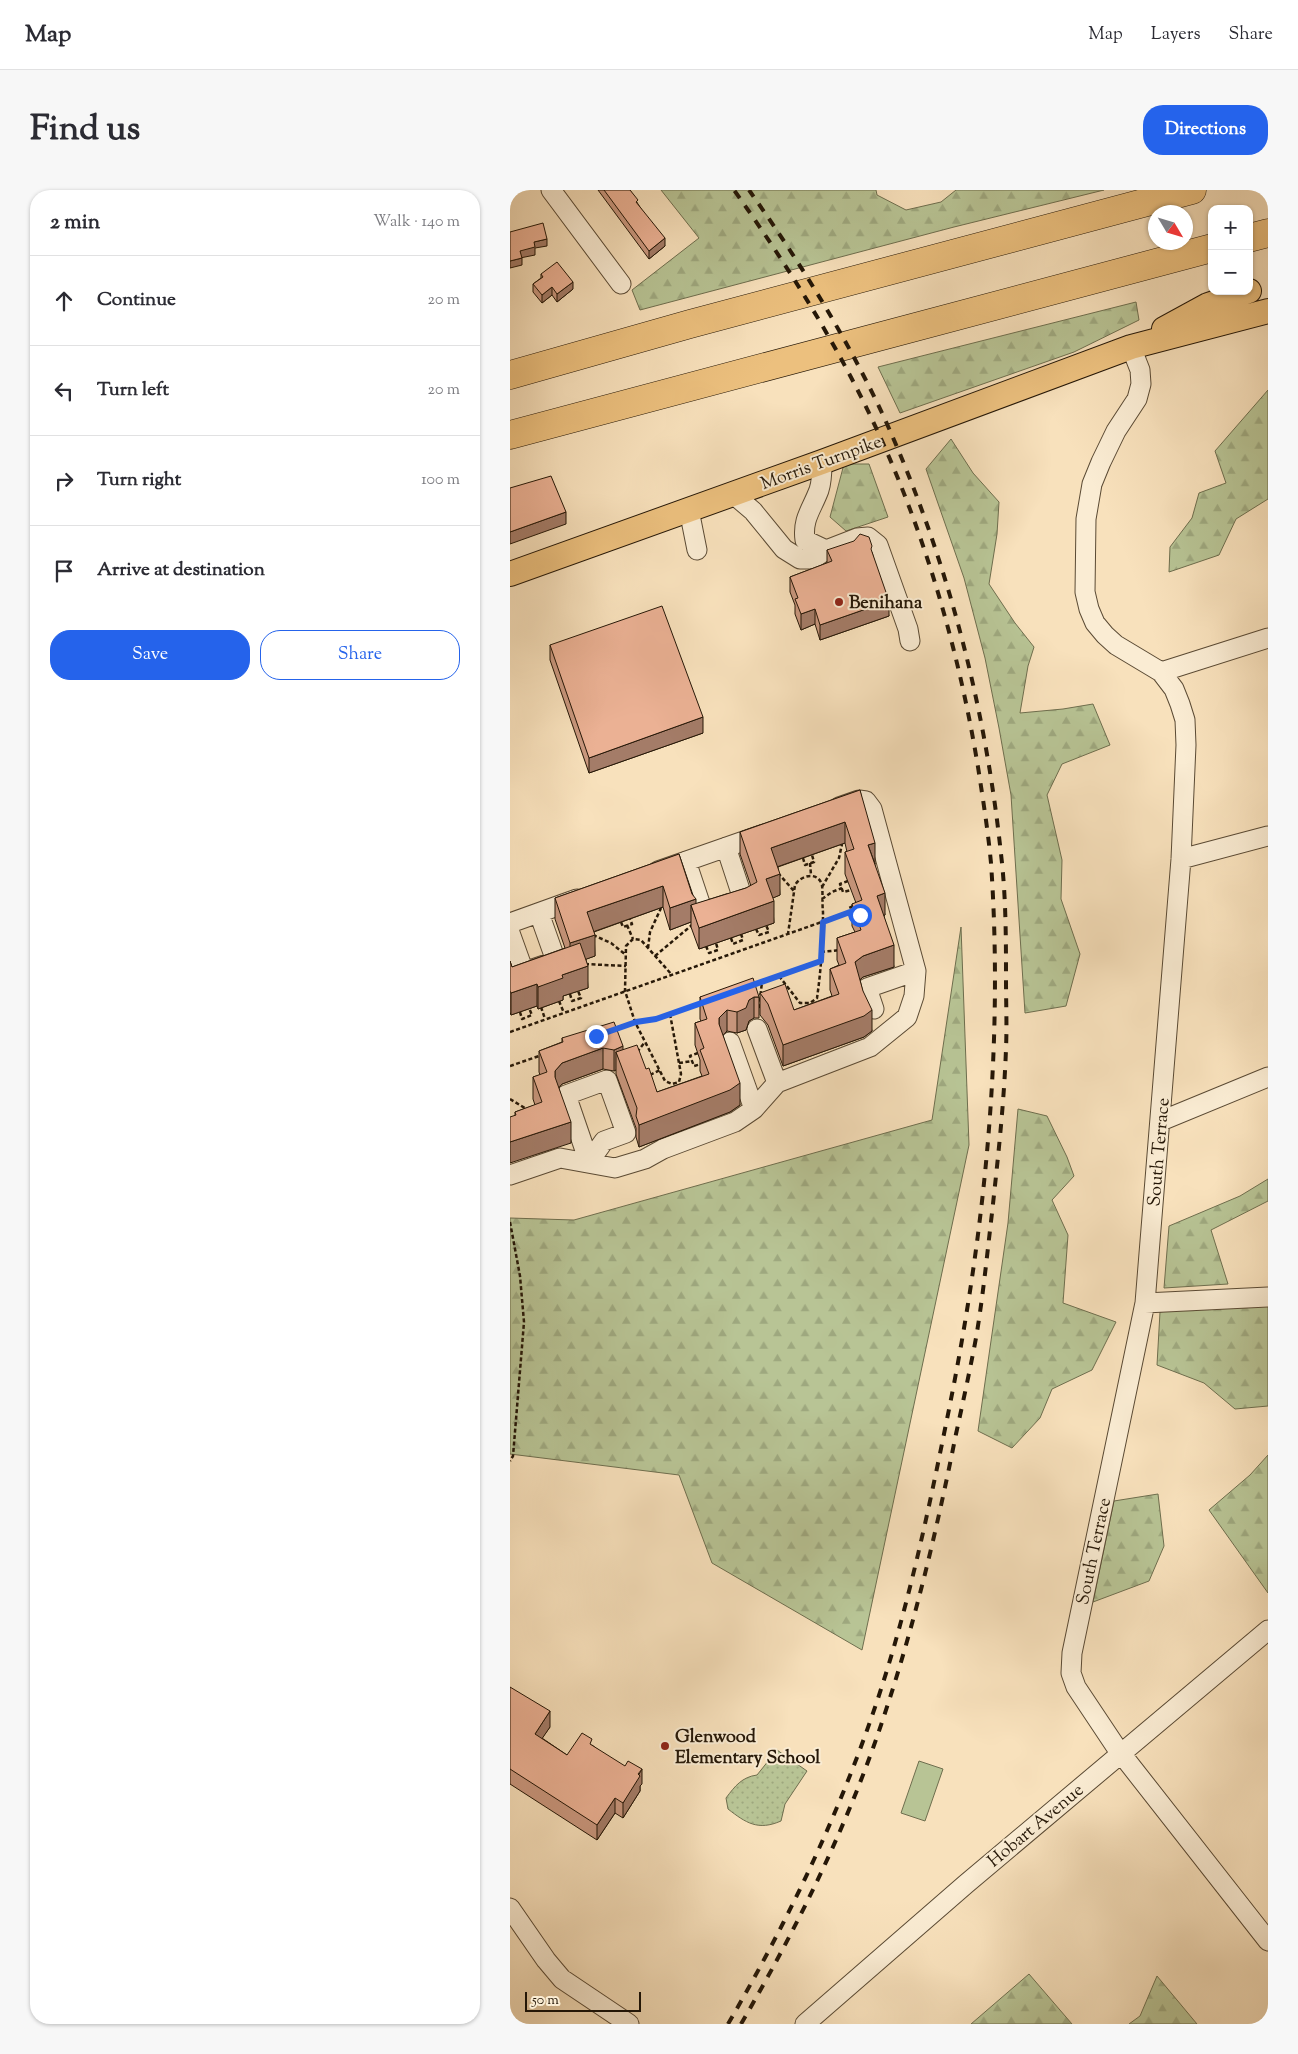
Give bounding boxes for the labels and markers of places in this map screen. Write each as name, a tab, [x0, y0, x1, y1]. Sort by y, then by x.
place label: Benihana	[849, 591, 923, 617]
marker: Benihana	[833, 596, 845, 608]
place label: Glenwood Elementary School	[675, 1725, 821, 1772]
marker: Glenwood Elementary School	[659, 1740, 671, 1752]

